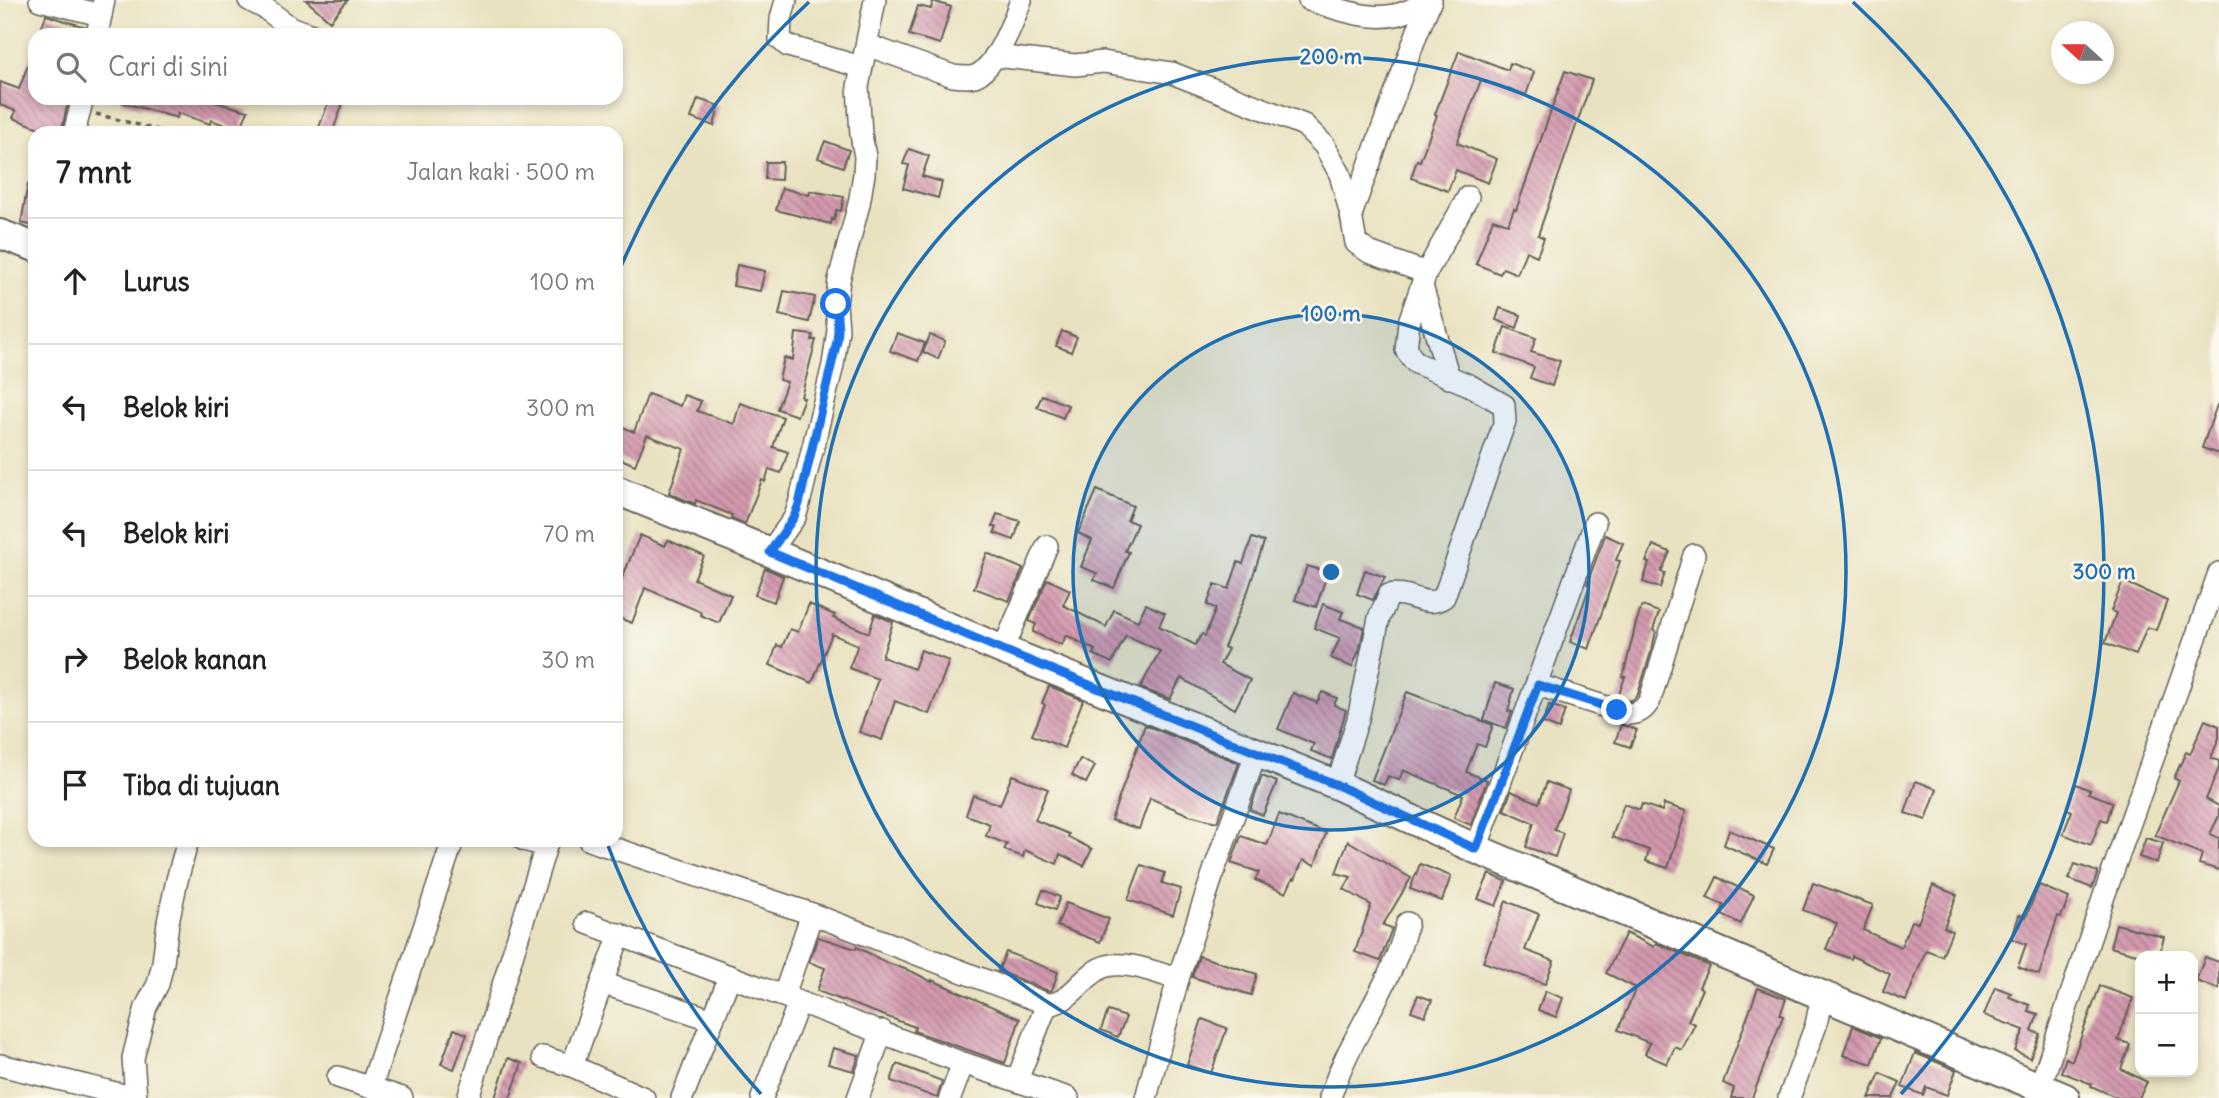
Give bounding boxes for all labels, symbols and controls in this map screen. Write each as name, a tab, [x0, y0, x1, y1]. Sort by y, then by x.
north arrow	[2051, 21, 2114, 84]
search box	[28, 28, 623, 105]
text: 200 m	[1300, 43, 1363, 70]
icon: search	[52, 48, 90, 86]
text: Cari di sini	[108, 50, 228, 83]
text: 7 mnt	[56, 153, 131, 191]
text: Jalan kaki · 500 m	[406, 157, 595, 186]
icon: ahead	[56, 262, 94, 300]
text: Lurus	[123, 265, 190, 298]
text: 100 m	[530, 267, 595, 296]
route start	[820, 288, 851, 319]
text: 100 m	[1301, 300, 1361, 327]
icon: left	[56, 388, 94, 426]
text: Belok kiri	[123, 391, 229, 424]
text: 300 m	[526, 393, 595, 422]
icon: left	[56, 514, 94, 552]
text: Belok kiri	[123, 517, 229, 550]
text: 70 m	[543, 519, 595, 548]
text: 300 m	[2073, 558, 2136, 585]
centre of rings	[1319, 560, 1343, 584]
icon: right	[56, 640, 94, 678]
text: Belok kanan	[123, 643, 267, 676]
text: 30 m	[541, 645, 595, 674]
route end	[1601, 694, 1632, 725]
icon: arrive	[56, 766, 94, 804]
text: Tiba di tujuan	[123, 769, 280, 802]
map controls	[2135, 951, 2198, 1077]
button: +	[2135, 951, 2198, 1014]
button: −	[2135, 1014, 2198, 1077]

